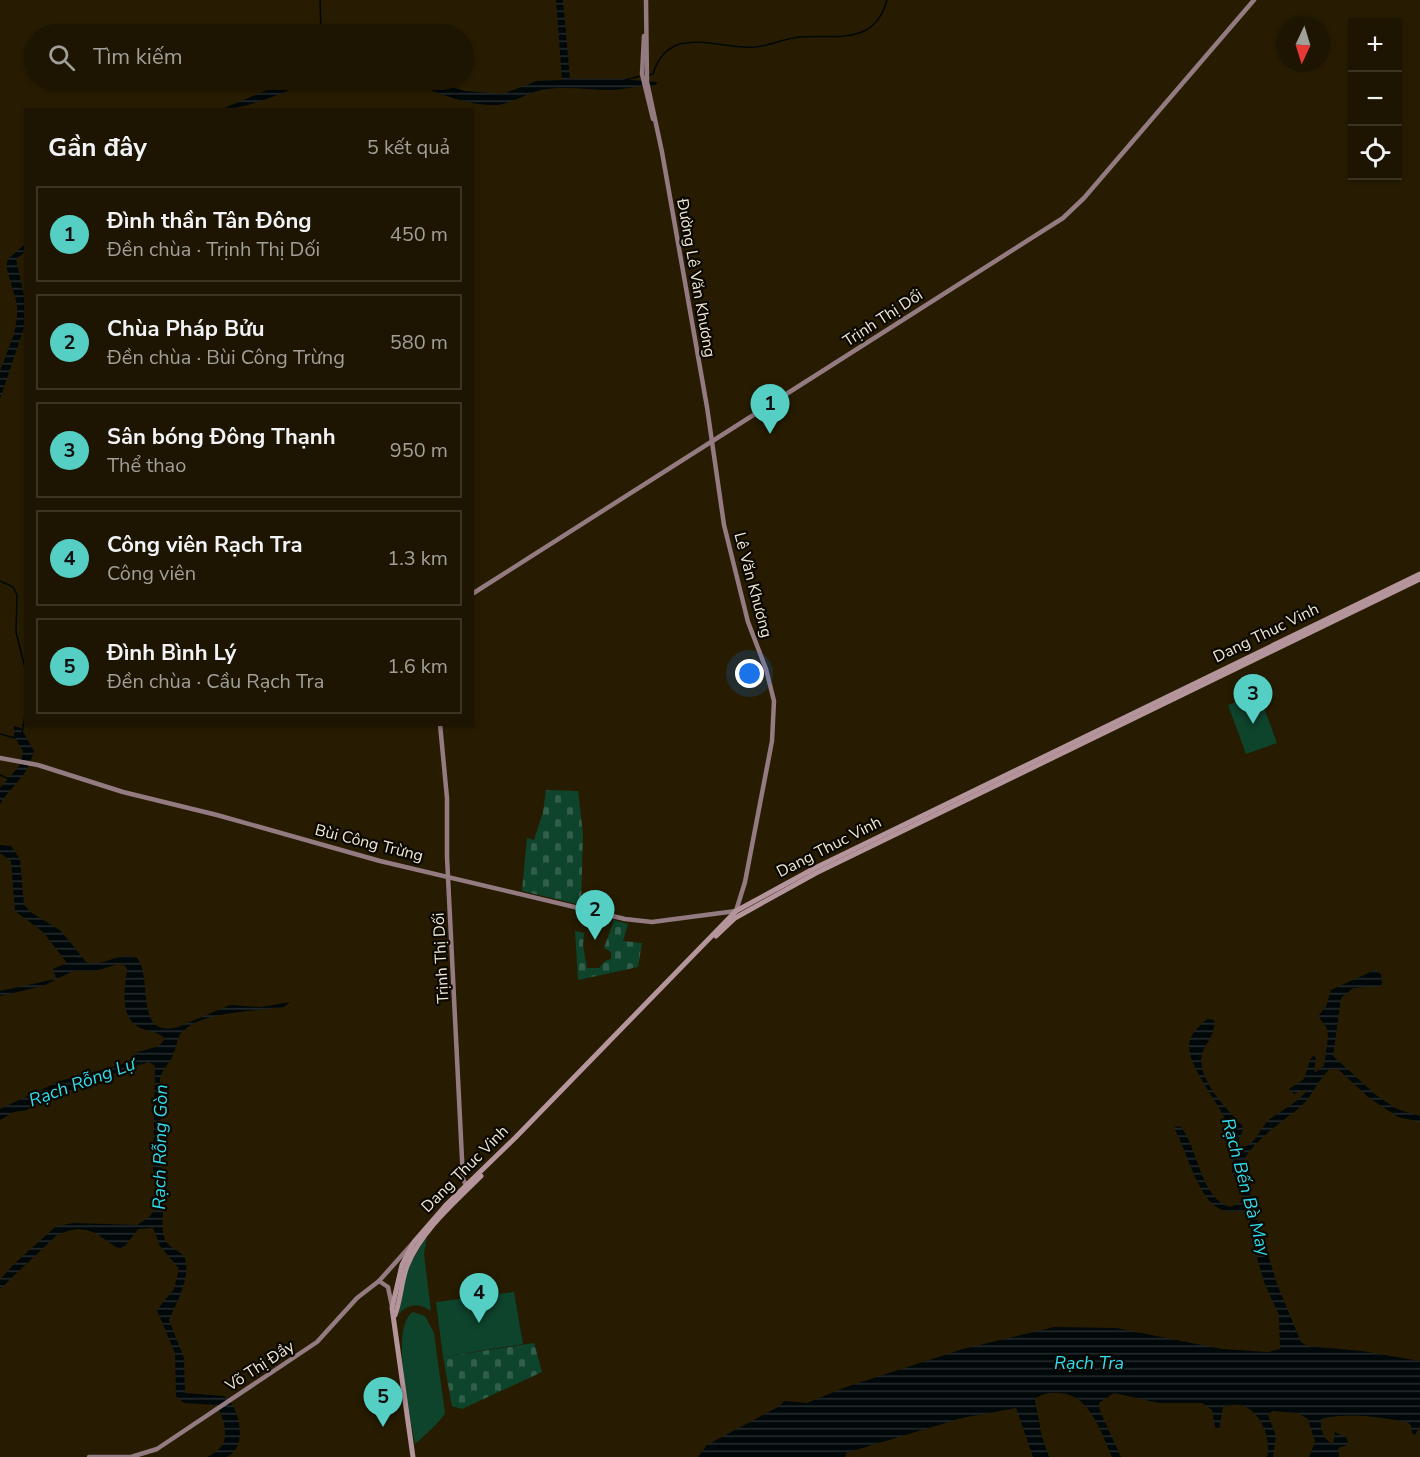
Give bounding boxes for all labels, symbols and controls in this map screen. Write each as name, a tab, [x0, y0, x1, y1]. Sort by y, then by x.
north arrow	[1276, 18, 1330, 72]
map controls	[1348, 18, 1402, 180]
button: +	[1348, 18, 1402, 72]
search box	[24, 24, 474, 90]
icon: search	[45, 41, 78, 74]
text: Tìm kiếm	[93, 42, 182, 72]
button: −	[1348, 72, 1402, 126]
button: locate	[1348, 126, 1402, 180]
text: Gần đây	[48, 130, 147, 165]
text: 5 kết quả	[367, 134, 450, 161]
street label: Đường Lê Văn Khương	[671, 196, 721, 359]
text: Đình thần Tân Đông	[107, 206, 312, 236]
text: 1	[64, 221, 76, 248]
text: 450 m	[390, 221, 448, 248]
text: Đền chùa · Trịnh Thị Dối	[107, 236, 320, 263]
street label: Trịnh Thị Dối	[839, 284, 927, 352]
text: Chùa Pháp Bửu	[107, 314, 265, 344]
text: 2	[64, 329, 76, 356]
text: 580 m	[390, 329, 448, 356]
text: Đền chùa · Bùi Công Trừng	[107, 344, 345, 371]
pin: 1	[750, 384, 790, 434]
text: Sân bóng Đông Thạnh	[107, 422, 336, 452]
text: 3	[64, 437, 76, 464]
text: 950 m	[390, 437, 448, 464]
text: Thể thao	[107, 452, 186, 479]
text: Công viên Rạch Tra	[107, 530, 303, 560]
street label: Lê Văn Khương	[728, 530, 778, 640]
text: 4	[64, 545, 76, 572]
text: 1.3 km	[387, 545, 448, 572]
text: Công viên	[107, 560, 196, 587]
street label: Dang Thuc Vinh	[1209, 598, 1323, 668]
text: Đình Bình Lý	[107, 638, 236, 668]
text: 5	[64, 653, 76, 680]
text: 1.6 km	[387, 653, 448, 680]
your location	[735, 659, 764, 688]
text: Đền chùa · Cầu Rạch Tra	[107, 668, 324, 695]
pin: 3	[1234, 674, 1272, 724]
street label: Dang Thuc Vinh	[773, 811, 885, 883]
street label: Bùi Công Trừng	[313, 819, 425, 867]
pin: 2	[576, 890, 614, 940]
street label: Trịnh Thị Dối	[428, 912, 454, 1004]
water label: Rạch Rỗng Lự	[25, 1051, 140, 1112]
water label: Rạch Rỗng Gòn	[147, 1084, 173, 1210]
water label: Rạch Bến Bà May	[1216, 1115, 1276, 1259]
street label: Dang Thuc Vinh	[417, 1121, 513, 1217]
pin: 4	[460, 1274, 498, 1323]
street label: Võ Thị Đầy	[220, 1335, 299, 1397]
water label: Rạch Tra	[1054, 1351, 1124, 1375]
pin: 5	[364, 1378, 403, 1427]

